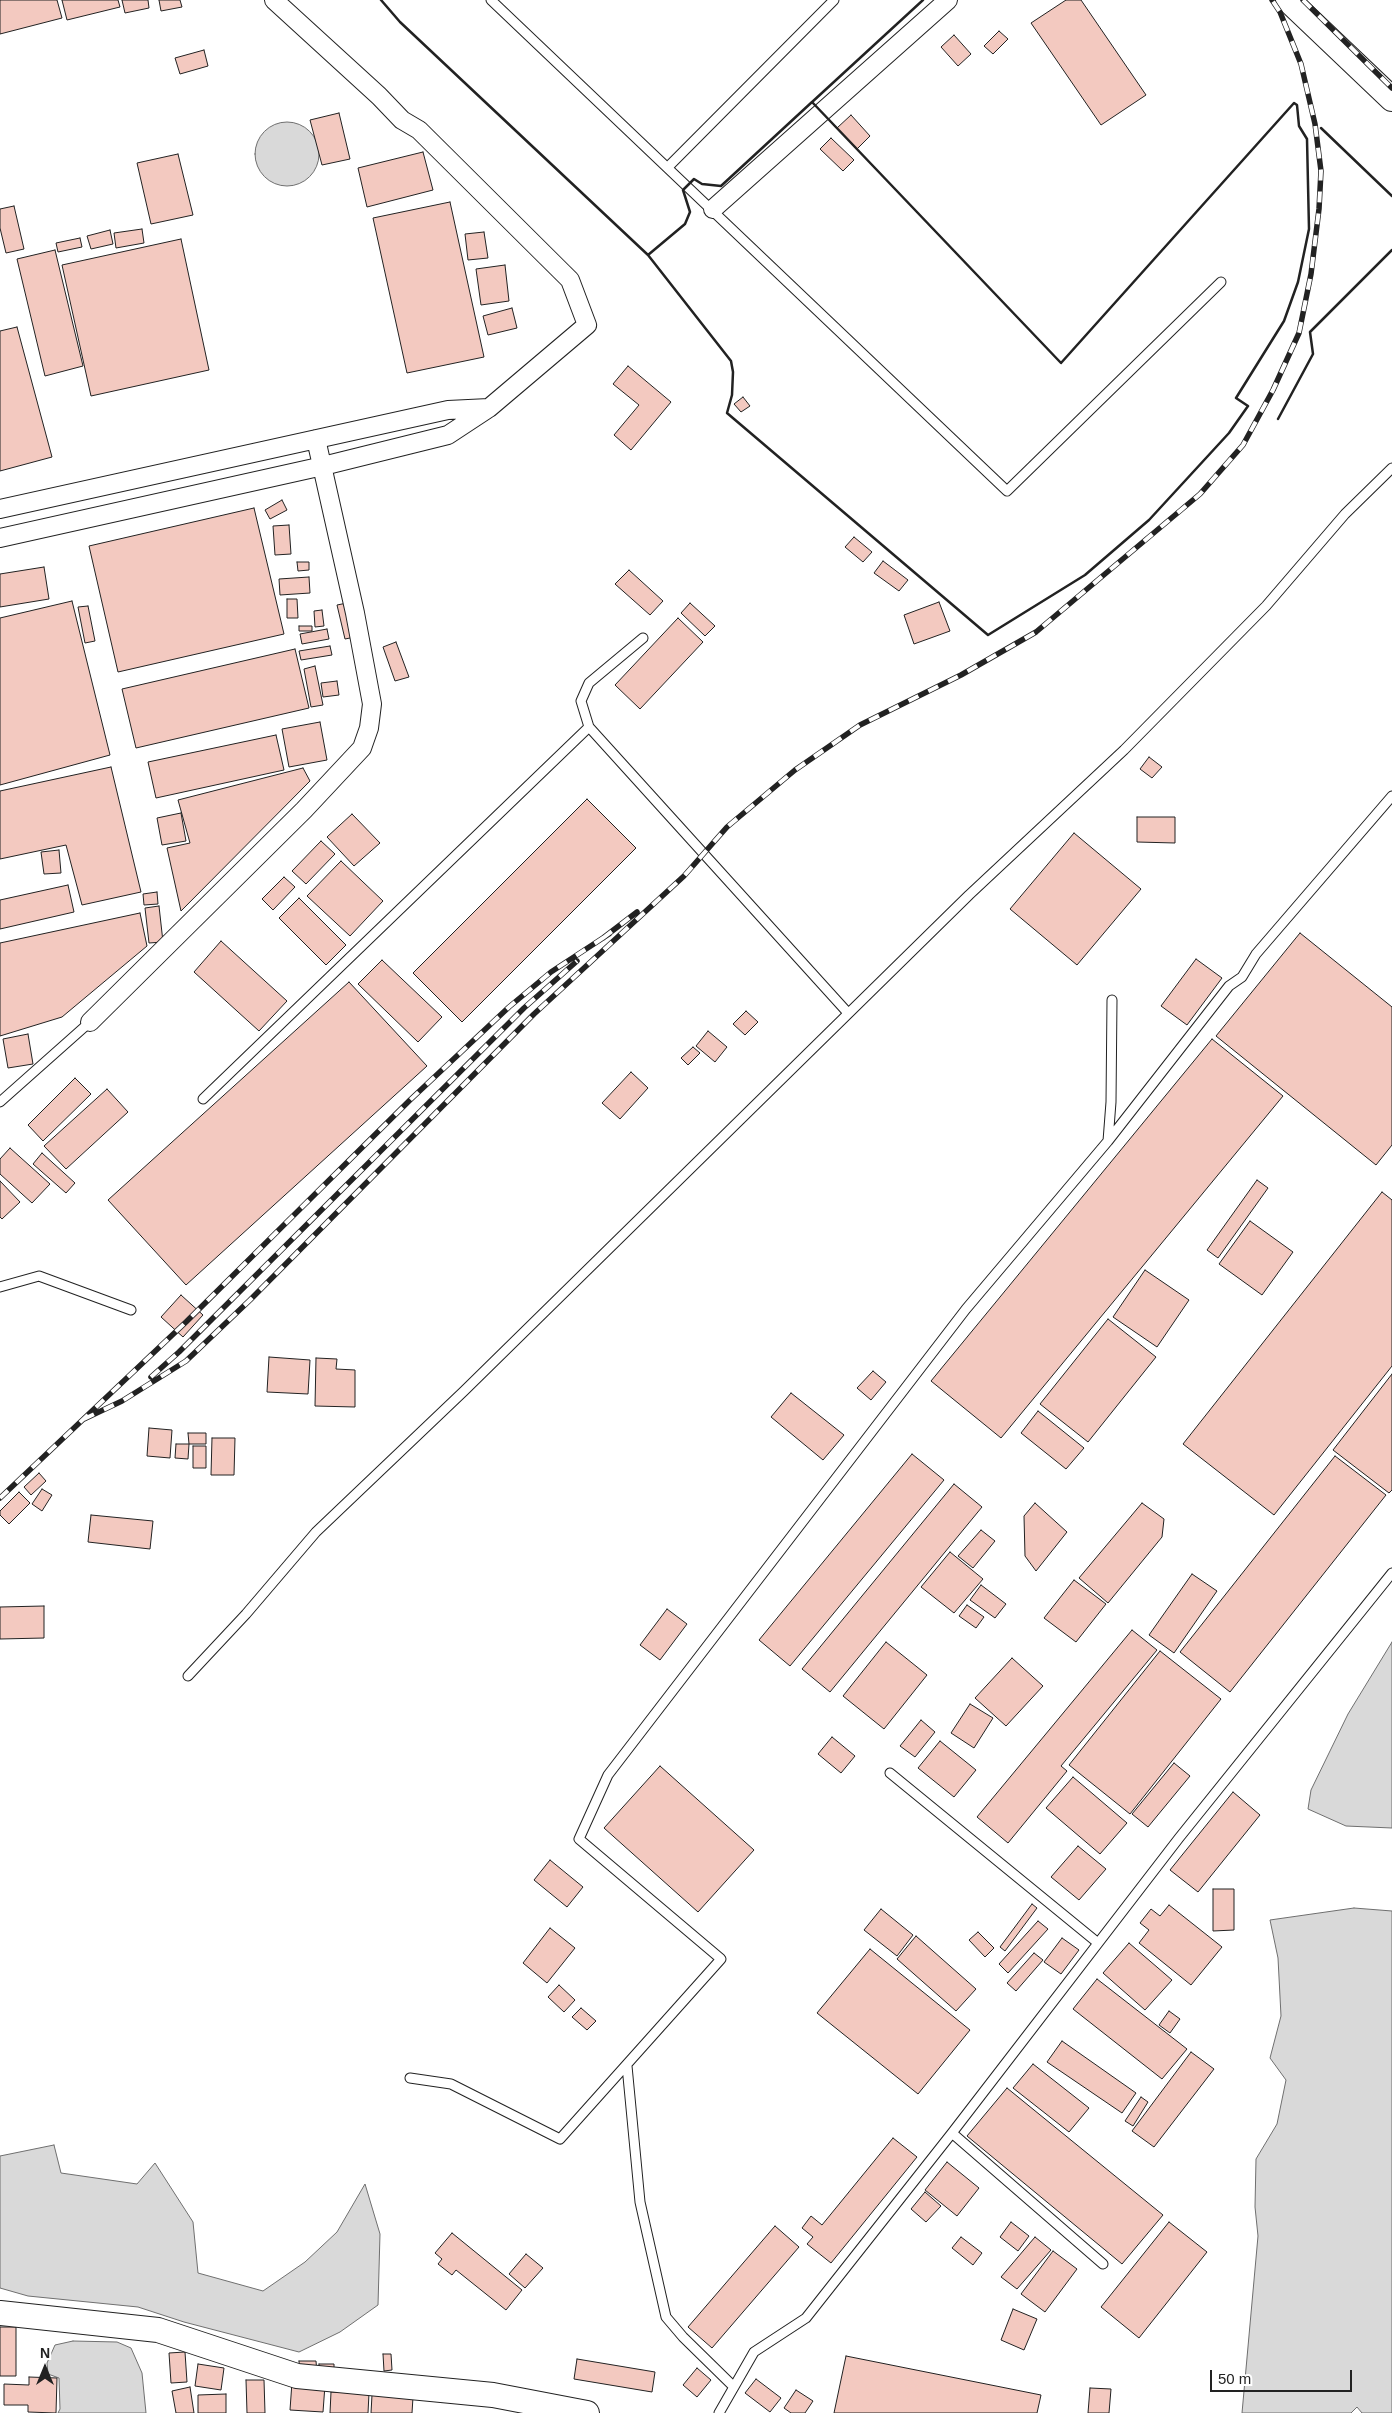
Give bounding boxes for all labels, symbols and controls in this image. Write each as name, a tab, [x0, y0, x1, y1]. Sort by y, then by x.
north arrow	[20, 2343, 70, 2393]
text: N	[40, 2345, 50, 2361]
scale bar	[1212, 2360, 1354, 2392]
text: 50 m	[1218, 2370, 1251, 2387]

